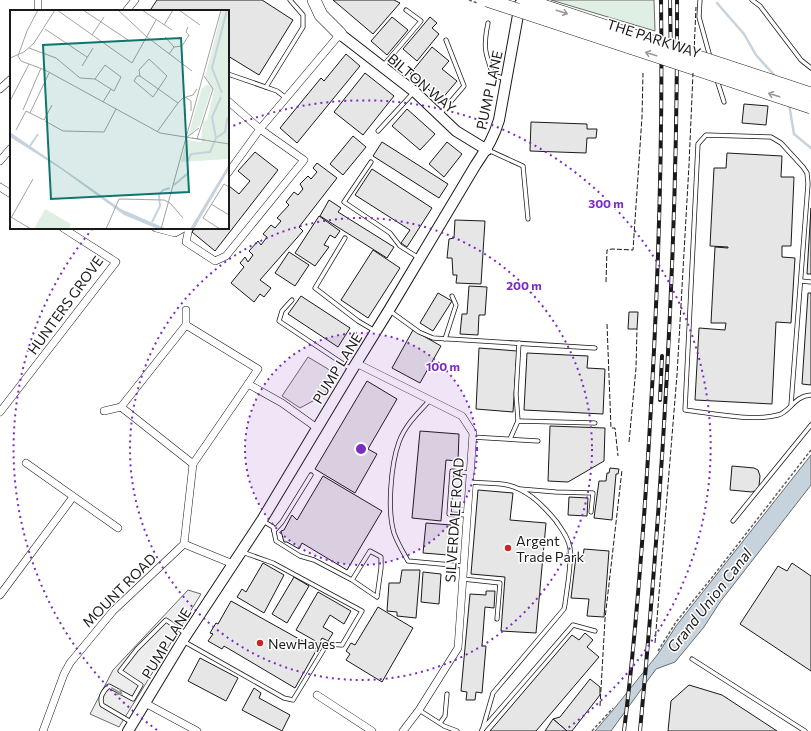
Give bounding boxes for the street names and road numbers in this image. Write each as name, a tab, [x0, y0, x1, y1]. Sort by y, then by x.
street label: THE PARKWAY	[605, 15, 703, 61]
street label: PUMP LANE	[472, 49, 506, 131]
street label: BILTON WAY	[385, 50, 459, 116]
street label: HUNTERS GROVE	[24, 253, 106, 357]
street label: PUMP LANE	[309, 329, 365, 407]
street label: SILVERDALE ROAD	[441, 457, 467, 583]
street label: MOUNT ROAD	[79, 550, 159, 630]
street label: PUMP LANE	[138, 604, 194, 682]

